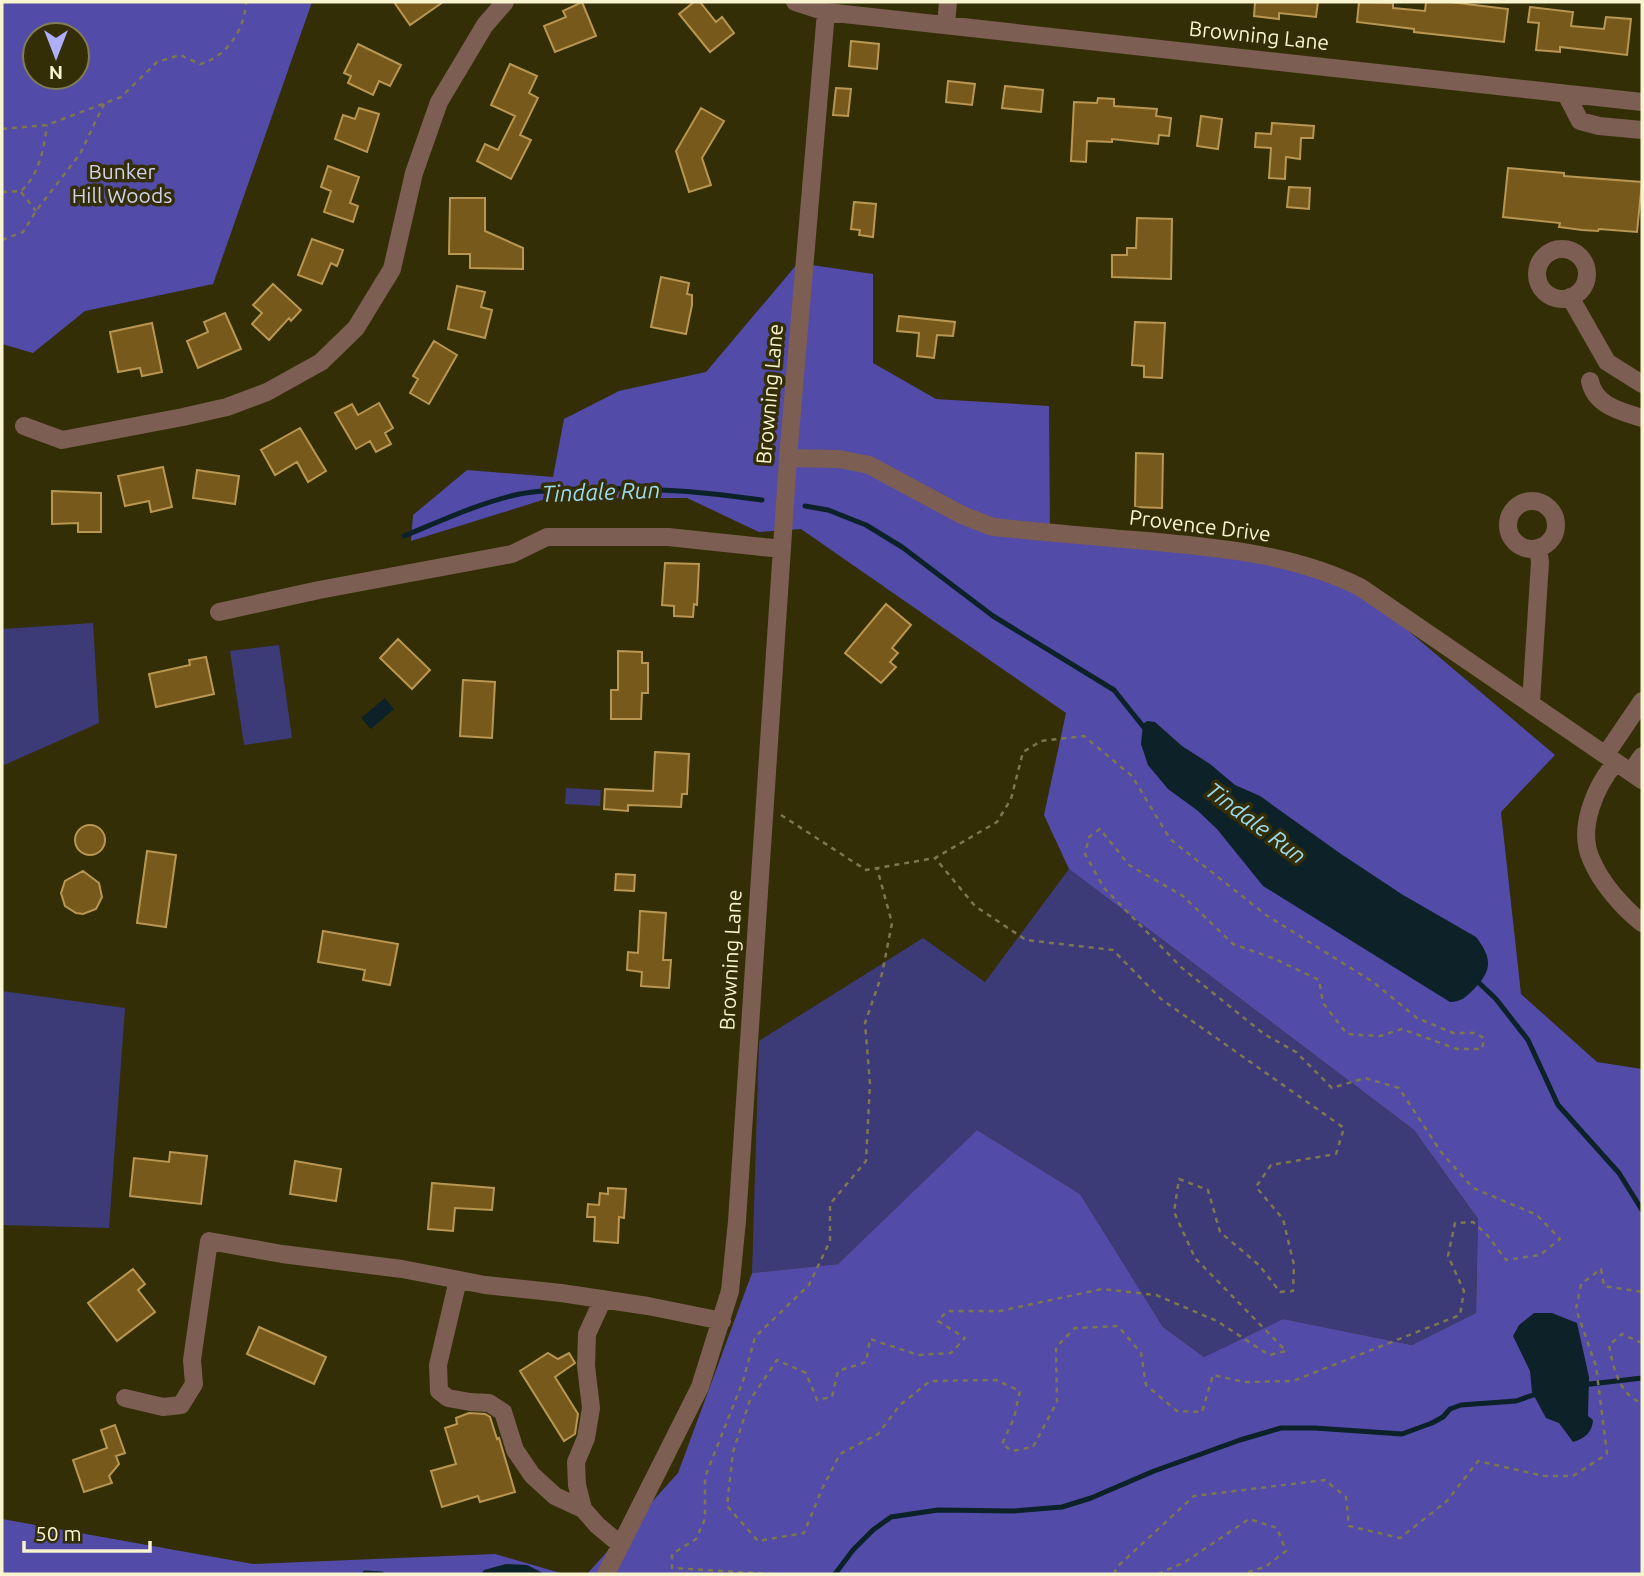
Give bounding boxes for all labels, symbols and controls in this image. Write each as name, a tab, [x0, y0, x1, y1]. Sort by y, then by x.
street label: Browning Lane	[1188, 16, 1330, 54]
north arrow	[21, 21, 91, 91]
text: N	[49, 62, 63, 84]
park label: Bunker Hill Woods	[72, 159, 172, 207]
street label: Browning Lane	[751, 323, 787, 465]
water label: Tindale Run	[541, 477, 661, 506]
street label: Provence Drive	[1128, 504, 1272, 546]
water label: Tindale Run	[1201, 777, 1311, 868]
street label: Browning Lane	[714, 889, 746, 1031]
scale bar	[24, 1510, 150, 1554]
text: 50 m	[35, 1521, 82, 1545]

